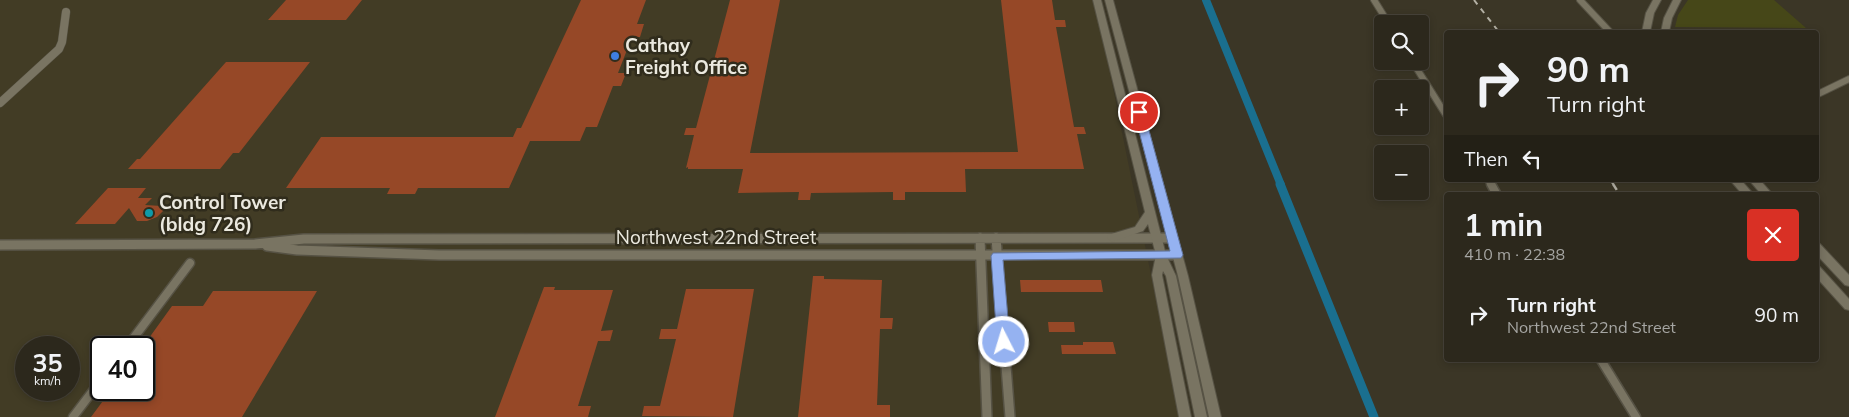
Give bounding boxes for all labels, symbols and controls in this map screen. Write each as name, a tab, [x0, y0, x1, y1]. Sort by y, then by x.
map controls	[1374, 15, 1429, 200]
button: search	[1374, 15, 1429, 70]
place label: Cathay Freight Office	[625, 33, 747, 79]
text: 90 m	[1547, 47, 1630, 91]
marker: Cathay Freight Office	[609, 50, 621, 62]
icon: right	[1464, 50, 1529, 115]
button: +	[1374, 80, 1429, 135]
text: Turn right	[1547, 90, 1645, 118]
pin	[1118, 91, 1160, 133]
icon: arrive	[1125, 98, 1153, 126]
button: −	[1374, 145, 1429, 200]
icon: left	[1518, 145, 1546, 173]
text: Then	[1464, 147, 1508, 171]
place label: Control Tower (bldg 726)	[159, 190, 286, 236]
text: 1 min	[1464, 206, 1543, 244]
marker: Control Tower (bldg 726)	[143, 207, 155, 219]
button: close	[1747, 209, 1799, 261]
street label: Northwest 22nd Street	[616, 225, 817, 249]
text: 410 m · 22:38	[1464, 244, 1565, 264]
text: Turn right	[1507, 293, 1596, 317]
icon: right	[1464, 301, 1492, 329]
text: 90 m	[1755, 303, 1799, 327]
position arrow	[977, 315, 1029, 367]
text: Northwest 22nd Street	[1507, 317, 1676, 337]
speed limit sign: 40	[90, 336, 155, 401]
text: 35	[32, 347, 63, 378]
text: km/h	[34, 373, 61, 388]

